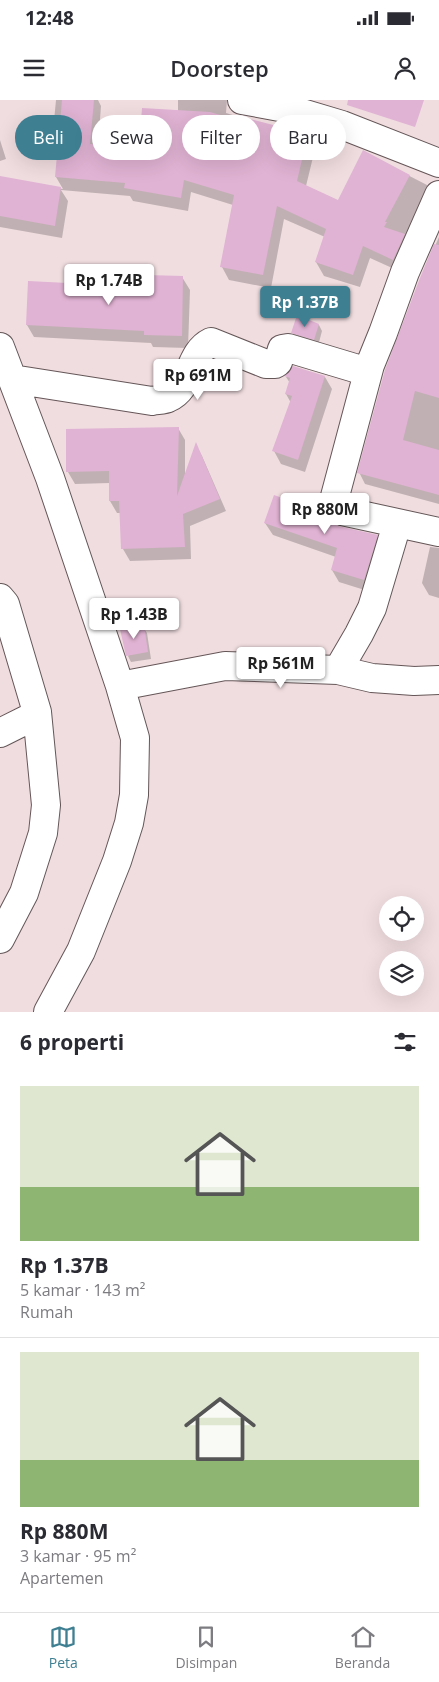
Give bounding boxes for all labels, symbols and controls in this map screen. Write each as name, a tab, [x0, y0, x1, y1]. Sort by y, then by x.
text: 12:48	[25, 5, 74, 31]
text: Doorstep	[170, 53, 269, 83]
icon: menu	[20, 54, 48, 82]
icon: person	[391, 54, 419, 82]
chip: Beli	[15, 115, 82, 160]
chip: Sewa	[92, 115, 172, 160]
chip: Filter	[182, 115, 260, 160]
chip: Baru	[270, 115, 346, 160]
pin: Rp 1.74B	[57, 264, 161, 306]
text: Rp 1.74B	[75, 269, 143, 291]
pin: Rp 1.37B	[253, 286, 357, 328]
text: Rp 1.37B	[271, 291, 339, 313]
pin: Rp 691M	[152, 358, 244, 401]
text: Rp 691M	[164, 364, 232, 386]
pin: Rp 880M	[279, 492, 371, 535]
text: Rp 880M	[291, 498, 359, 520]
pin: Rp 1.43B	[82, 598, 186, 640]
text: Rp 1.43B	[100, 603, 168, 625]
pin: Rp 561M	[235, 646, 327, 689]
text: Rp 561M	[247, 652, 315, 674]
map controls	[379, 896, 424, 996]
button: locate	[379, 896, 424, 941]
button: layers	[379, 951, 424, 996]
text: 6 properti	[20, 1028, 124, 1056]
icon: filters	[391, 1028, 419, 1056]
icon: home	[175, 1119, 265, 1209]
text: Rp 1.37B	[20, 1251, 109, 1279]
text: 5 kamar · 143 m²	[20, 1279, 145, 1301]
text: Rumah	[20, 1301, 73, 1323]
icon: home	[175, 1384, 265, 1474]
text: Rp 880M	[20, 1517, 108, 1545]
text: 3 kamar · 95 m²	[20, 1545, 136, 1567]
text: Apartemen	[20, 1567, 104, 1589]
tab: Peta	[49, 1623, 78, 1672]
tab: Disimpan	[175, 1623, 237, 1672]
tab: Beranda	[335, 1623, 390, 1672]

